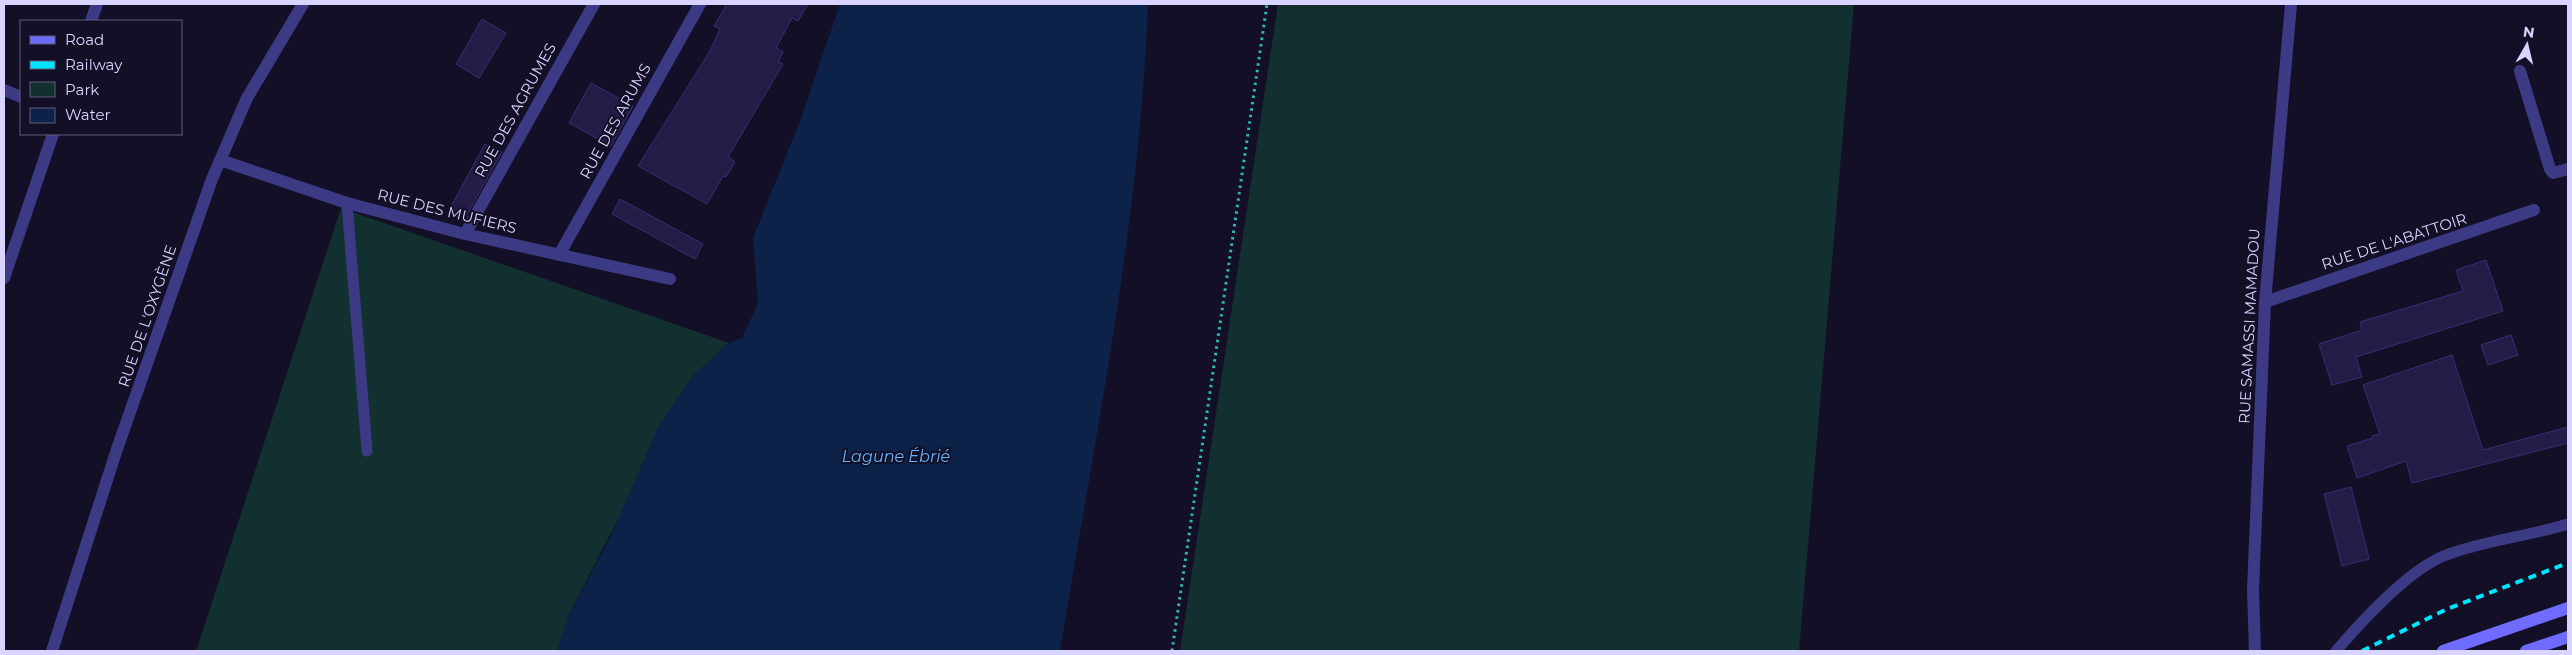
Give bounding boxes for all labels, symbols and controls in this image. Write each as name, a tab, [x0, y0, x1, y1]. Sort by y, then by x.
legend	[20, 20, 182, 135]
north arrow	[2502, 20, 2552, 70]
text: N	[2522, 22, 2536, 42]
text: Road	[65, 30, 104, 49]
street label: RUE DES AGRUMES	[470, 39, 560, 181]
text: Railway	[65, 55, 123, 74]
street label: RUE DES ARUMS	[575, 60, 655, 182]
text: Park	[65, 80, 99, 99]
text: Water	[65, 105, 111, 124]
street label: RUE DES MUFIERS	[376, 185, 518, 237]
street label: RUE DE L'ABATTOIR	[2319, 208, 2469, 273]
street label: RUE SAMASSI MAMADOU	[2234, 228, 2264, 424]
street label: RUE DE L'OXYGÈNE	[114, 242, 180, 390]
water label: Lagune Ébrié	[842, 447, 950, 466]

